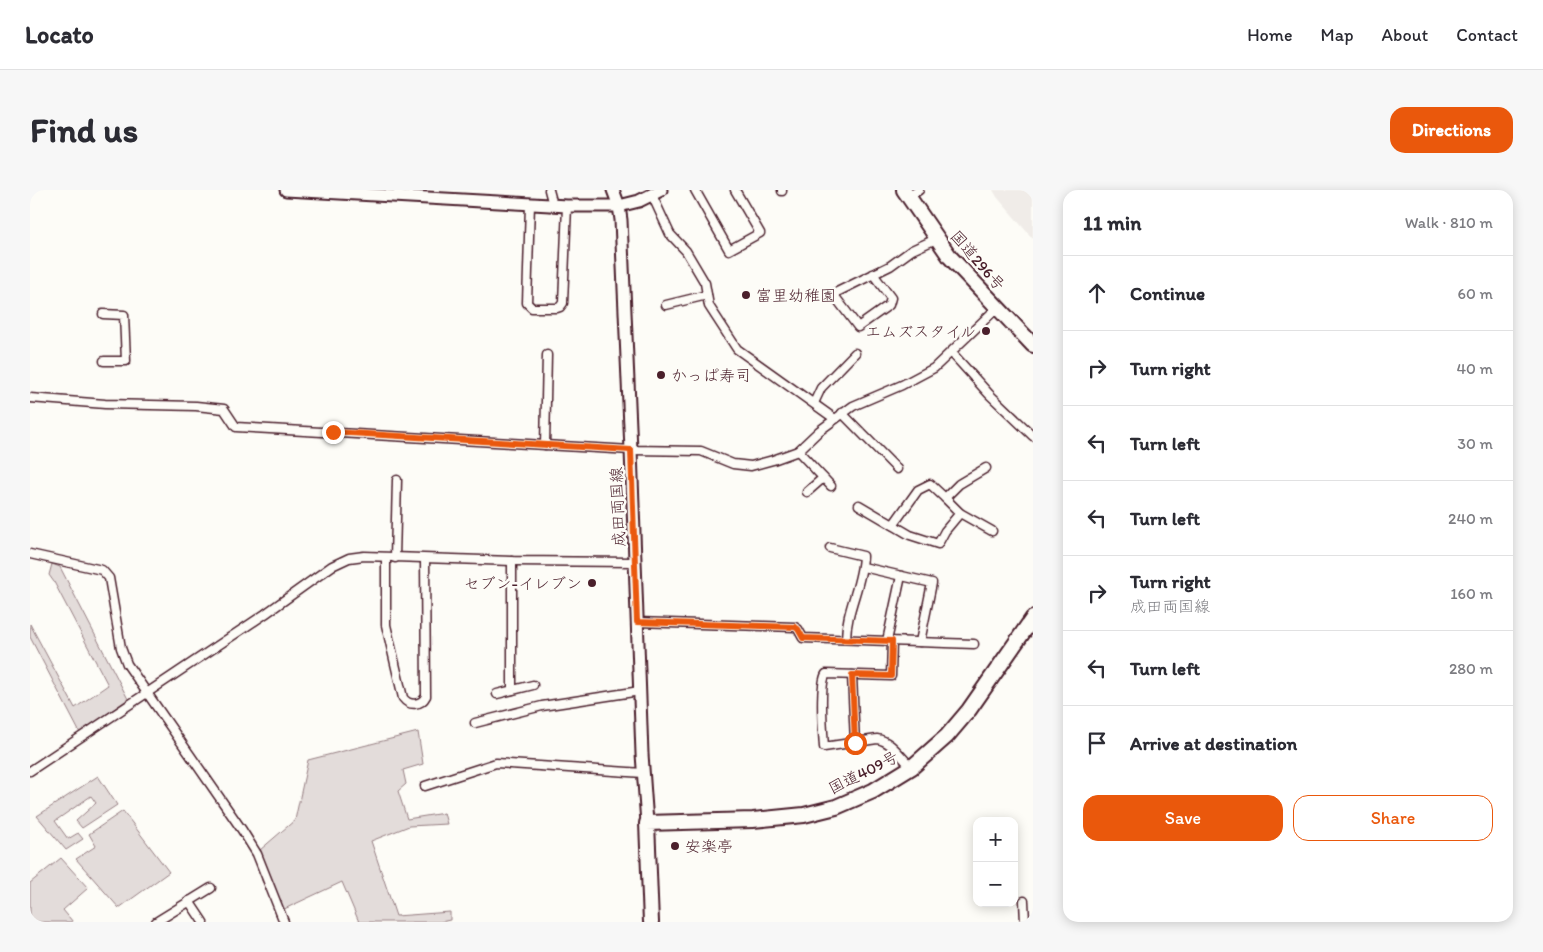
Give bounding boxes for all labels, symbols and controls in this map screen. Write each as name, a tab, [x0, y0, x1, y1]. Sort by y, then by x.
text: Locato	[25, 20, 94, 49]
text: Home	[1247, 24, 1293, 46]
text: Map	[1321, 24, 1354, 46]
text: About	[1382, 24, 1428, 46]
text: Contact	[1456, 24, 1518, 46]
button: Directions	[1390, 107, 1513, 153]
text: Find us	[30, 109, 138, 151]
text: 11 min	[1083, 210, 1141, 235]
text: Walk · 810 m	[1405, 213, 1493, 232]
street label: 国道296号	[946, 226, 1009, 294]
icon: ahead	[1083, 279, 1111, 307]
text: Continue	[1130, 282, 1205, 305]
text: 60 m	[1458, 284, 1493, 303]
place label: 富里幼稚園	[756, 286, 836, 305]
marker: 富里幼稚園	[740, 289, 752, 301]
place label: エムズスタイル	[865, 322, 976, 341]
marker: エムズスタイル	[980, 325, 992, 337]
icon: right	[1083, 354, 1111, 382]
text: Turn right	[1130, 357, 1211, 380]
text: 40 m	[1456, 359, 1493, 378]
place label: かっぱ寿司	[671, 366, 751, 385]
marker: かっぱ寿司	[655, 369, 667, 381]
route end	[322, 421, 345, 444]
icon: left	[1083, 429, 1111, 457]
text: Turn left	[1130, 432, 1200, 455]
text: 30 m	[1457, 434, 1493, 453]
street label: 成田両国線	[607, 467, 628, 547]
icon: left	[1083, 504, 1111, 532]
text: Turn left	[1130, 507, 1200, 530]
text: 240 m	[1448, 509, 1493, 528]
text: Turn right	[1130, 570, 1211, 593]
place label: セブン-イレブン	[464, 574, 582, 593]
marker: セブン-イレブン	[586, 577, 598, 589]
icon: right	[1083, 579, 1111, 607]
text: 160 m	[1450, 584, 1493, 603]
text: 成田両国線	[1130, 597, 1210, 616]
icon: left	[1083, 654, 1111, 682]
text: Turn left	[1130, 657, 1200, 680]
text: 280 m	[1449, 659, 1493, 678]
icon: arrive	[1083, 729, 1111, 757]
route start	[844, 732, 867, 755]
text: Arrive at destination	[1130, 732, 1297, 755]
street label: 国道409号	[825, 747, 901, 798]
button: Save	[1083, 795, 1283, 841]
button: Share	[1293, 795, 1493, 841]
map controls	[973, 817, 1018, 907]
button: +	[973, 817, 1018, 862]
place label: 安楽亭	[685, 837, 733, 856]
marker: 安楽亭	[669, 840, 681, 852]
button: −	[973, 862, 1018, 907]

